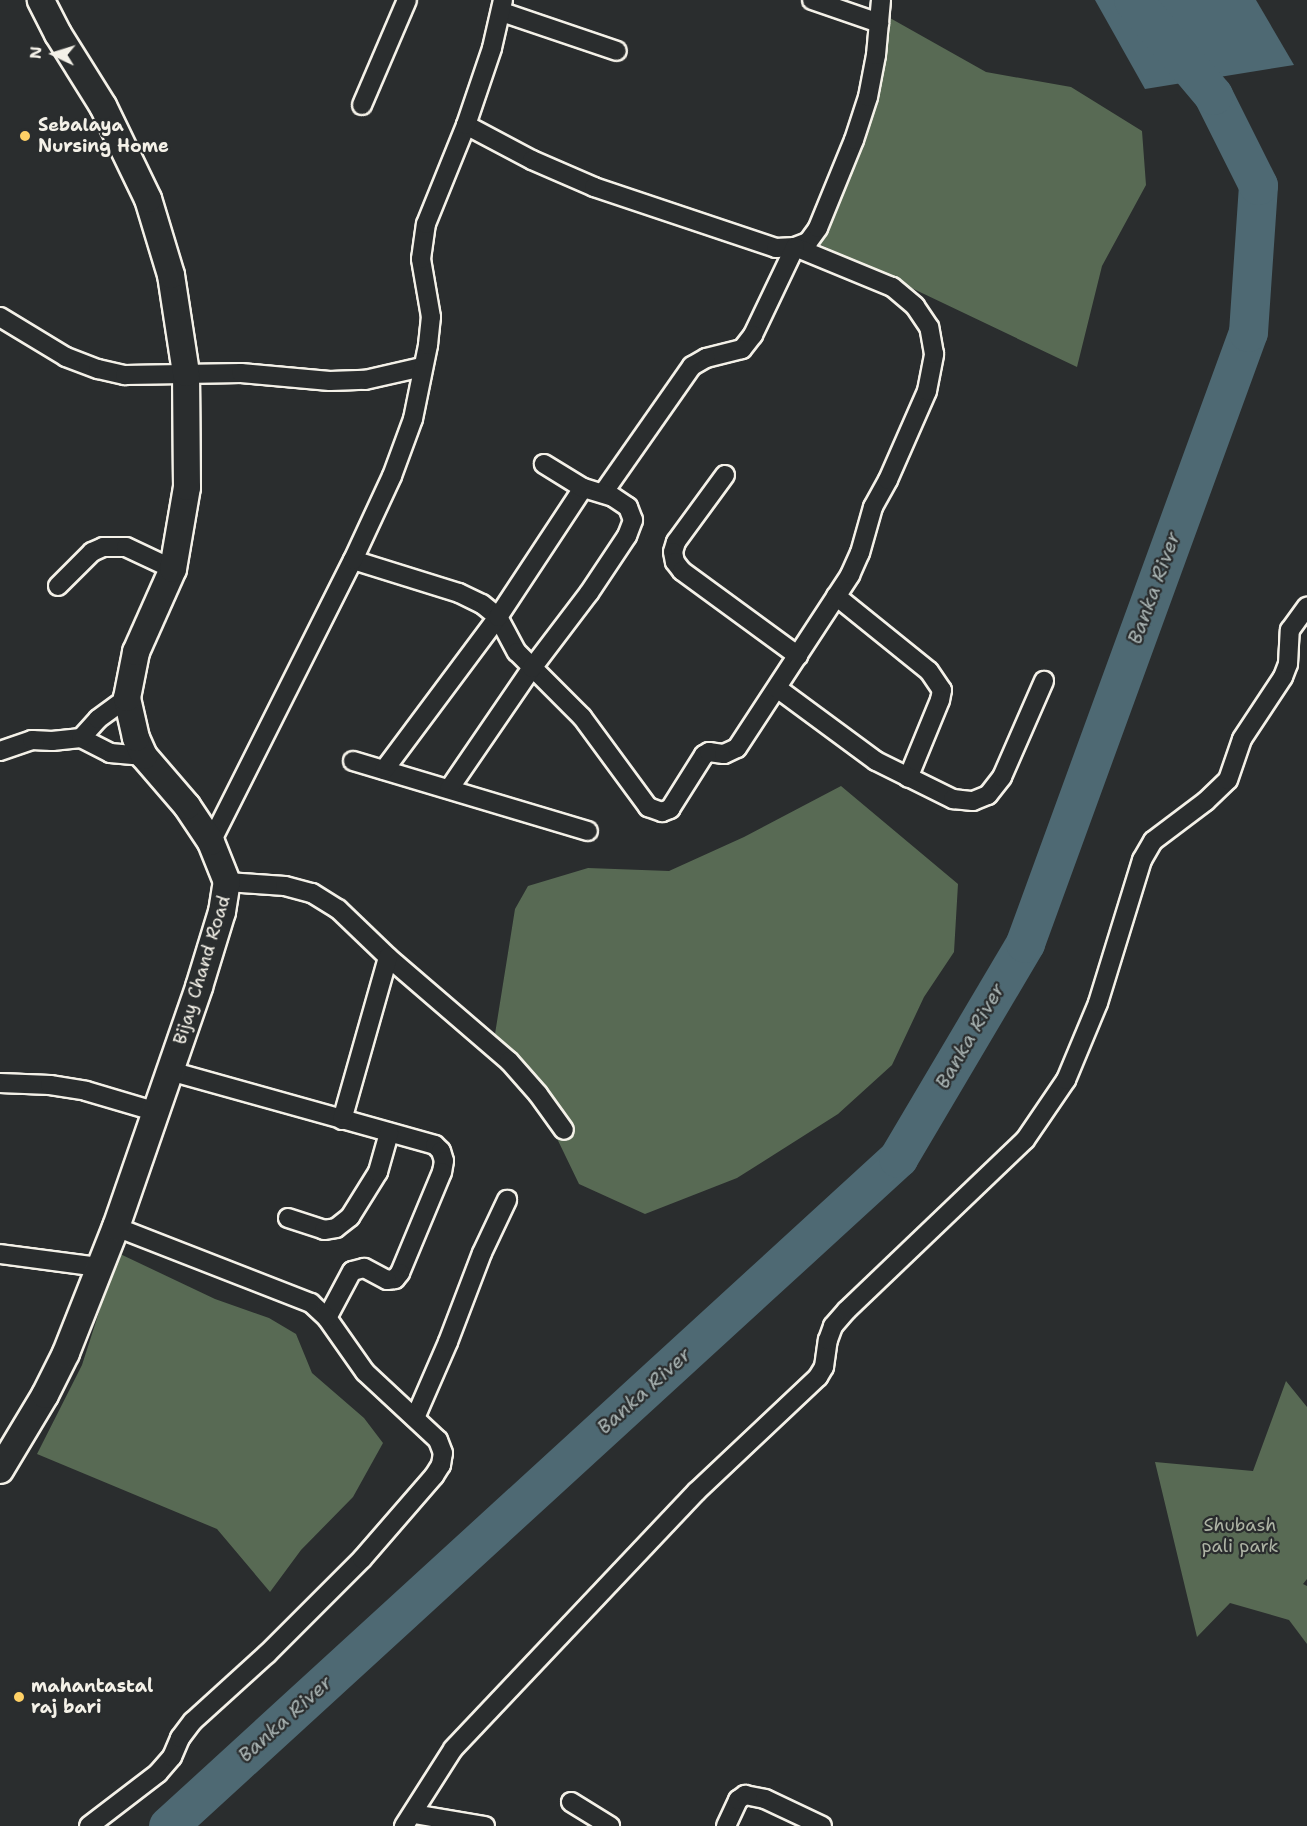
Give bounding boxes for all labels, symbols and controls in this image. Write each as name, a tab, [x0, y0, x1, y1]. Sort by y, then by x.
north arrow	[24, 24, 84, 84]
text: N	[25, 46, 46, 60]
place label: Sebalaya Nursing Home	[38, 115, 169, 158]
marker: Sebalaya Nursing Home	[16, 127, 34, 145]
water label: Banka River	[1123, 529, 1185, 647]
street label: Bijay Chand Road	[169, 893, 235, 1047]
water label: Banka River	[930, 979, 1010, 1093]
water label: Banka River	[592, 1343, 696, 1439]
park label: Shubash pali park	[1201, 1515, 1279, 1558]
water label: Banka River	[233, 1671, 337, 1767]
place label: mahantastal raj bari	[31, 1676, 153, 1718]
marker: mahantastal raj bari	[12, 1690, 26, 1704]

